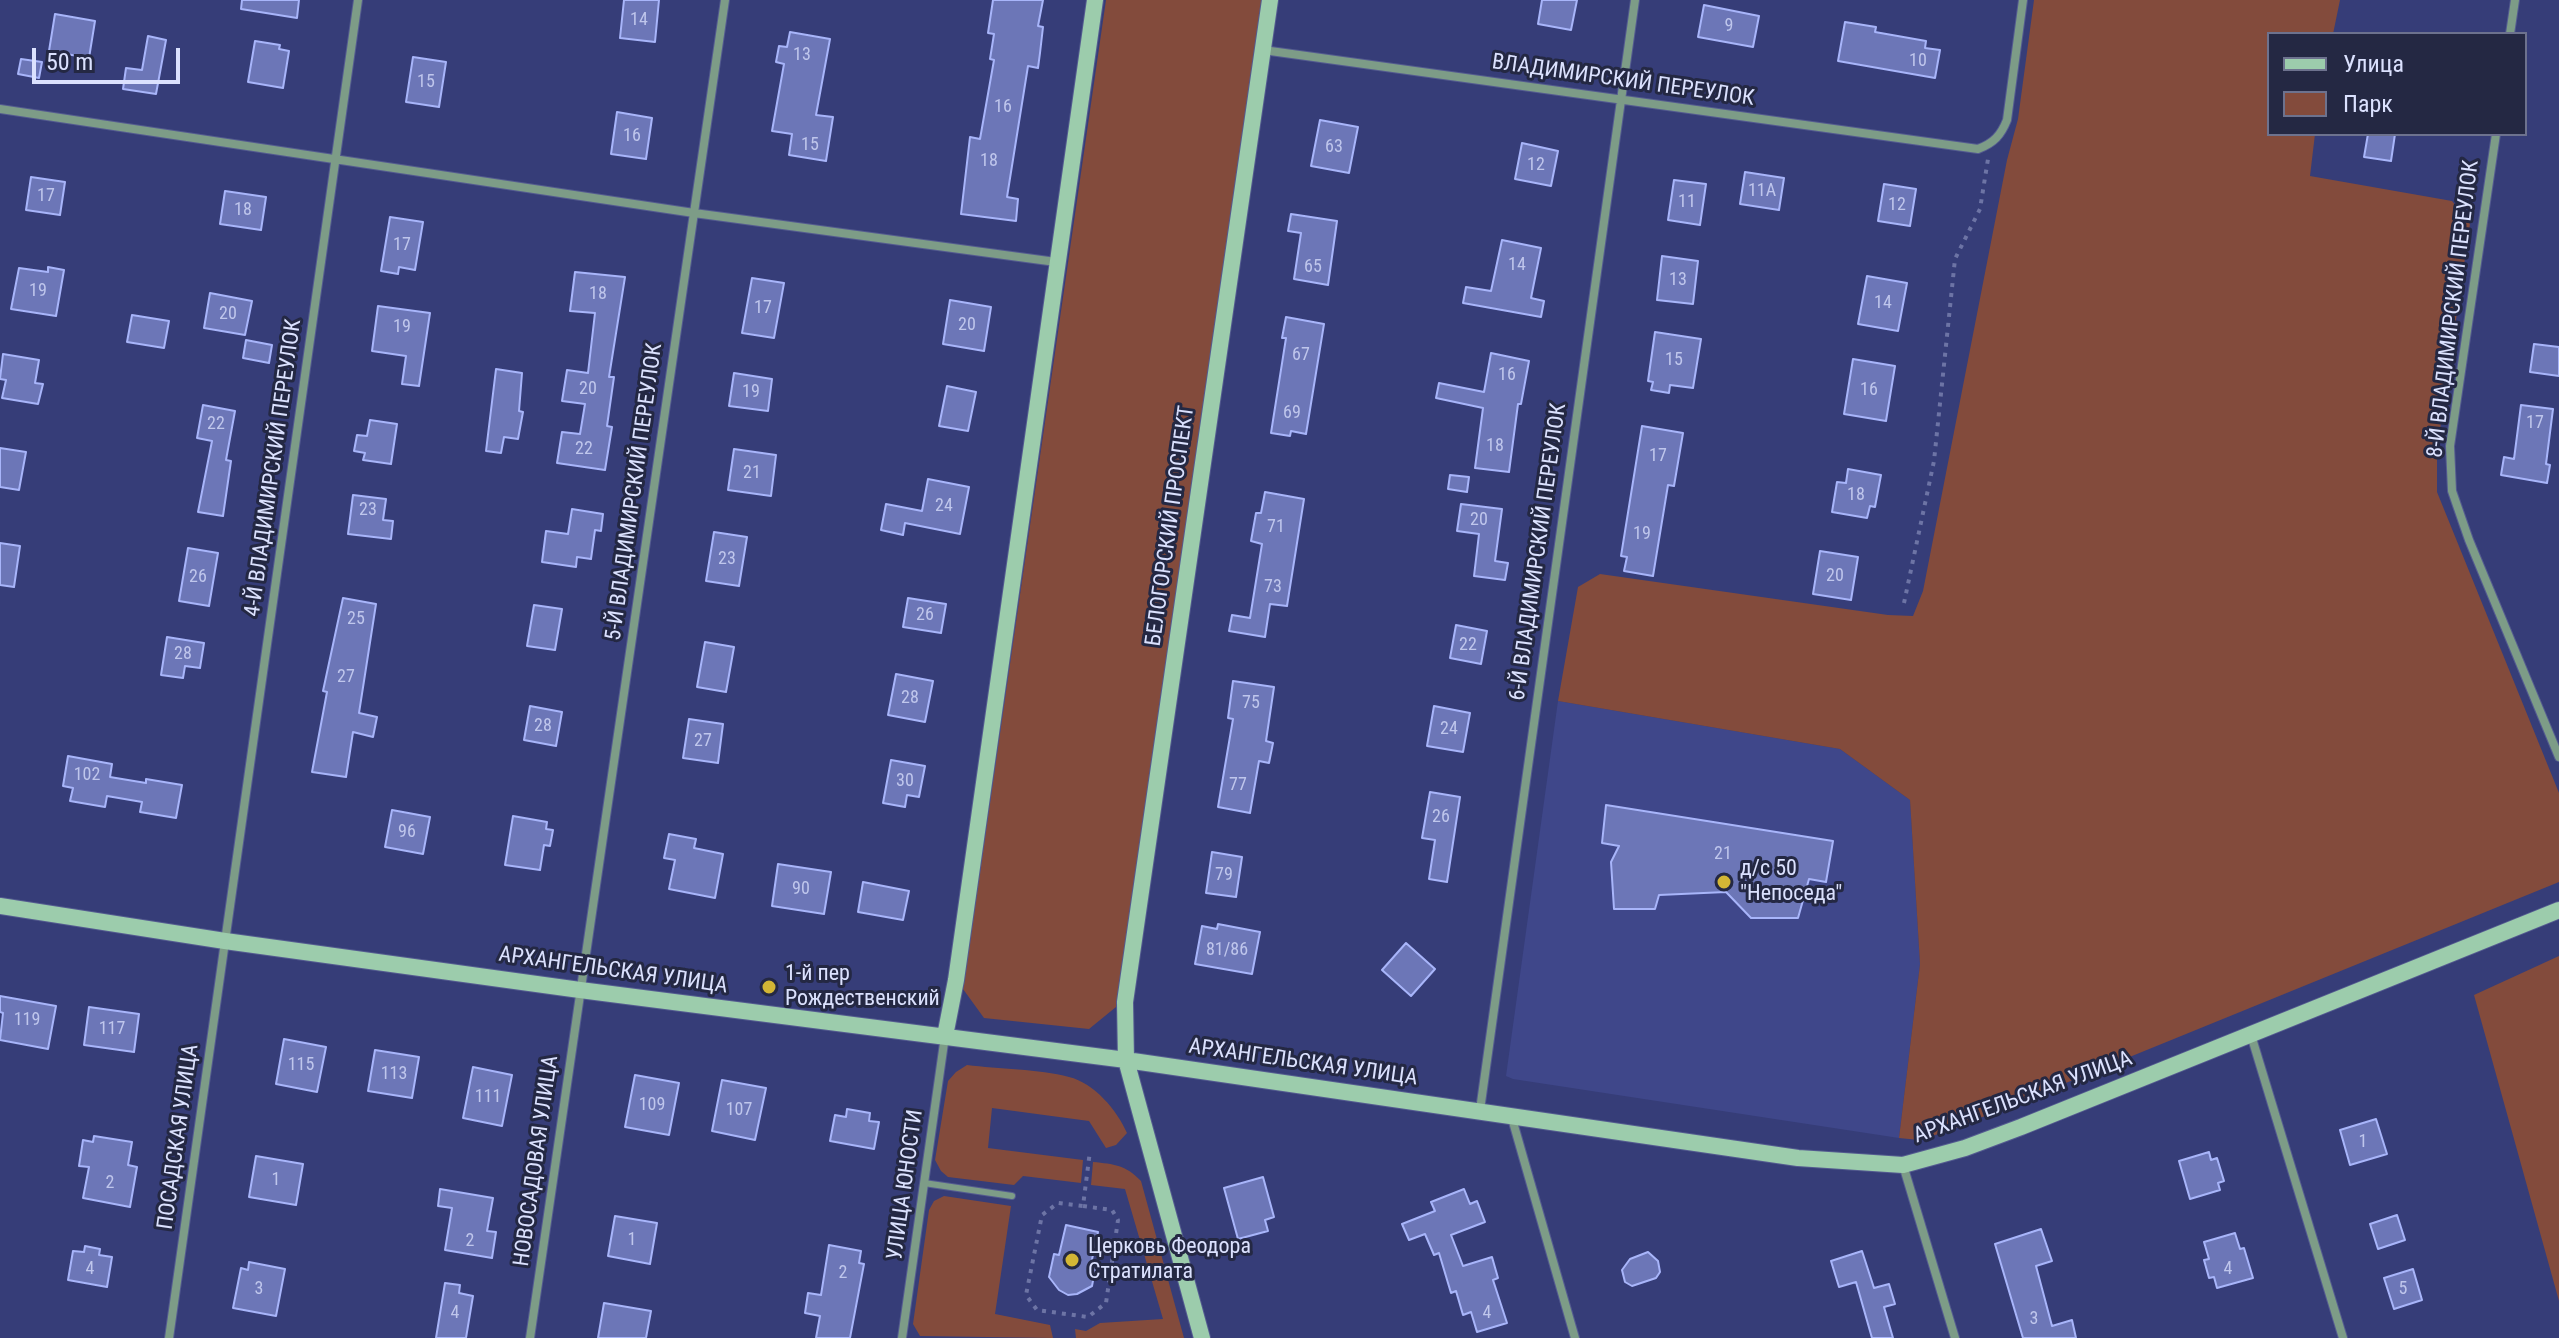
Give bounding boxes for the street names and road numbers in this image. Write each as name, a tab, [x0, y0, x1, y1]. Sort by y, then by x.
street label: ВЛАДИМИРСКИЙ ПЕРЕУЛОК	[1490, 50, 1756, 112]
street label: 8-Й ВЛАДИМИРСКИЙ ПЕРЕУЛОК	[2423, 159, 2485, 459]
street label: 4-Й ВЛАДИМИРСКИЙ ПЕРЕУЛОК	[240, 318, 308, 618]
street label: 5-Й ВЛАДИМИРСКИЙ ПЕРЕУЛОК	[601, 342, 669, 642]
street label: 6-Й ВЛАДИМИРСКИЙ ПЕРЕУЛОК	[1505, 402, 1573, 702]
street label: БЕЛОГОРСКИЙ ПРОСПЕКТ	[1141, 404, 1201, 648]
street label: АРХАНГЕЛЬСКАЯ УЛИЦА	[497, 942, 729, 1000]
street label: АРХАНГЕЛЬСКАЯ УЛИЦА	[1187, 1034, 1419, 1092]
street label: ПОСАДСКАЯ УЛИЦА	[153, 1043, 205, 1231]
street label: АРХАНГЕЛЬСКАЯ УЛИЦА	[1910, 1046, 2136, 1150]
street label: НОВОСАДОВАЯ УЛИЦА	[509, 1054, 565, 1268]
street label: УЛИЦА ЮНОСТИ	[882, 1108, 930, 1262]

